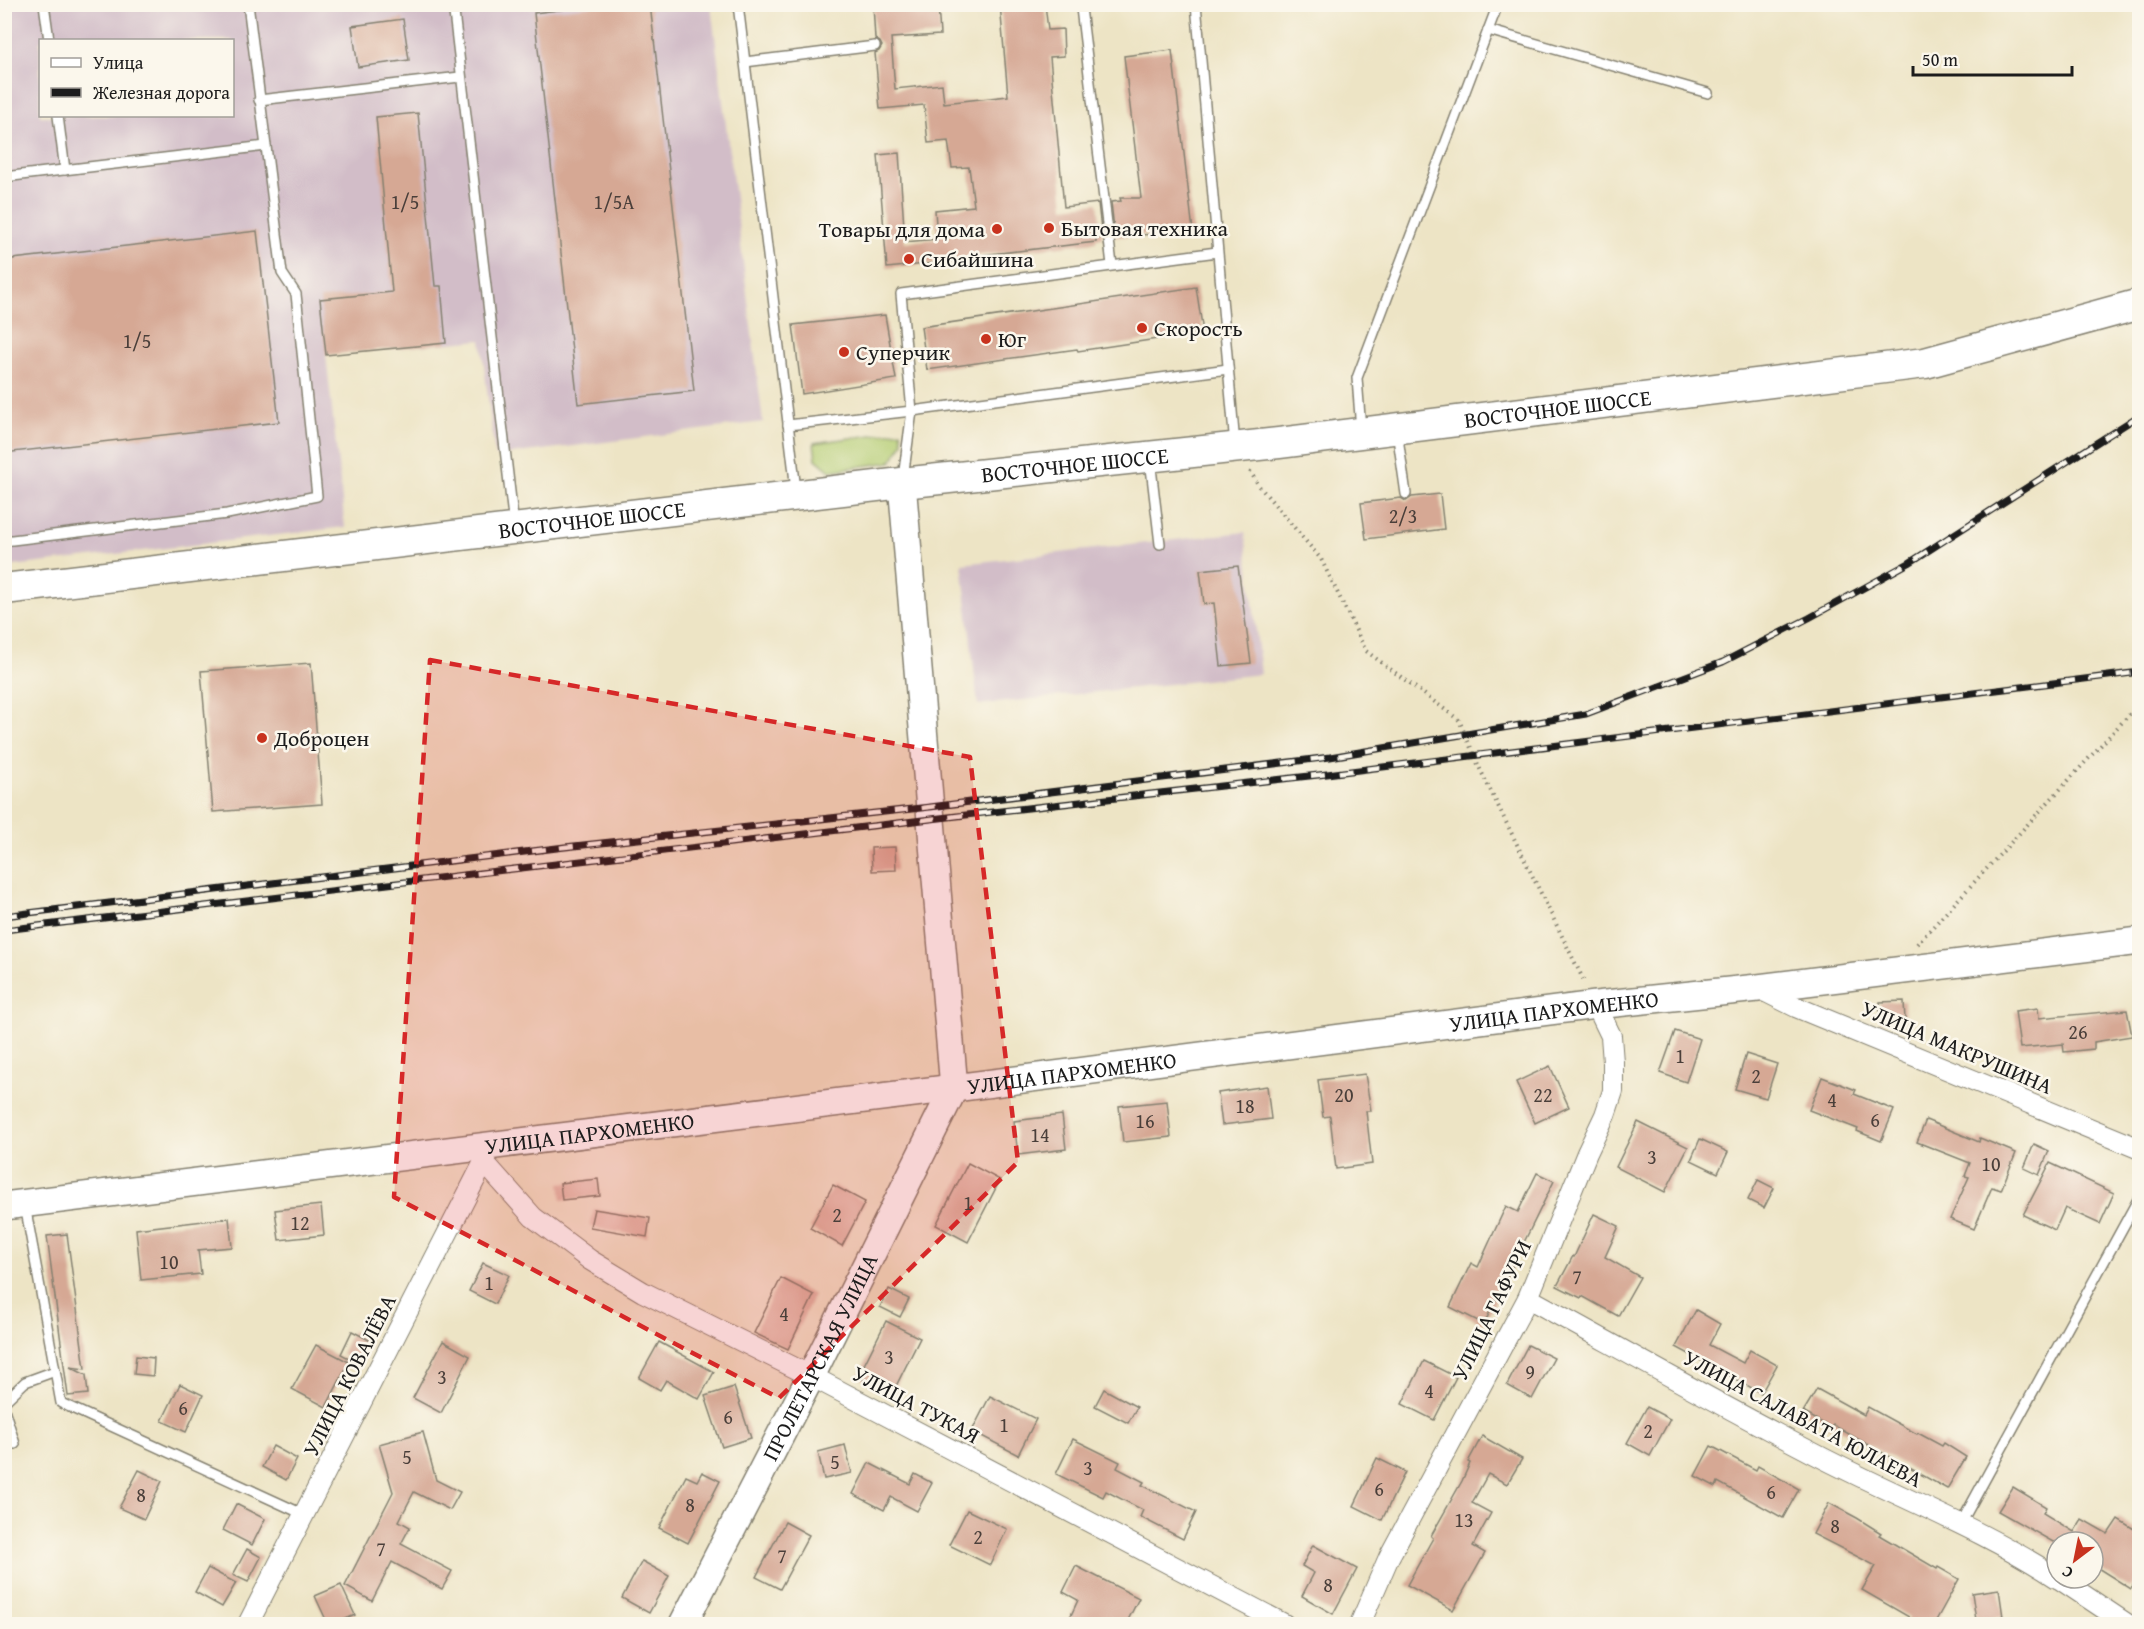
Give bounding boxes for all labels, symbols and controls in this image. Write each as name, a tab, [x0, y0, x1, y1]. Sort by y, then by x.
legend	[39, 39, 234, 117]
scale bar	[1913, 39, 2072, 77]
text: 50 m	[1922, 46, 1958, 73]
text: Улица	[93, 49, 144, 76]
text: Железная дорога	[92, 79, 230, 106]
house number: 1/5	[391, 187, 419, 216]
house number: 1/5А	[594, 187, 634, 216]
place label: Бытовая техника	[1061, 212, 1228, 244]
place label: Товары для дома	[819, 213, 986, 245]
marker: Бытовая техника	[1042, 221, 1056, 235]
marker: Товары для дома	[990, 222, 1004, 236]
place label: Сибайшина	[921, 243, 1034, 275]
marker: Сибайшина	[902, 252, 916, 266]
place label: Скорость	[1154, 312, 1243, 344]
marker: Скорость	[1135, 321, 1149, 335]
place label: Юг	[998, 323, 1027, 355]
house number: 1/5	[123, 326, 151, 355]
marker: Юг	[979, 332, 993, 346]
place label: Суперчик	[856, 336, 951, 368]
marker: Суперчик	[837, 345, 851, 359]
street label: ВОСТОЧНОЕ ШОССЕ	[1462, 381, 1653, 436]
street label: ВОСТОЧНОЕ ШОССЕ	[980, 439, 1170, 490]
street label: ВОСТОЧНОЕ ШОССЕ	[497, 493, 687, 546]
house number: 2/3	[1389, 501, 1417, 530]
place label: Доброцен	[273, 722, 369, 754]
marker: Доброцен	[255, 731, 269, 745]
street label: УЛИЦА ПАРХОМЕНКО	[1447, 983, 1660, 1040]
street label: УЛИЦА МАКРУШИНА	[1856, 992, 2058, 1102]
house number: 26	[2068, 1017, 2088, 1046]
house number: 1	[1675, 1041, 1685, 1070]
street label: УЛИЦА ПАРХОМЕНКО	[965, 1043, 1178, 1102]
house number: 2	[1751, 1061, 1761, 1090]
house number: 20	[1334, 1080, 1354, 1109]
house number: 22	[1533, 1080, 1553, 1109]
house number: 4	[1827, 1085, 1837, 1114]
house number: 18	[1235, 1091, 1255, 1120]
street label: УЛИЦА ПАРХОМЕНКО	[483, 1104, 696, 1162]
house number: 6	[1870, 1105, 1880, 1134]
house number: 16	[1135, 1106, 1155, 1135]
house number: 14	[1030, 1120, 1050, 1149]
house number: 3	[1647, 1142, 1657, 1171]
house number: 10	[1981, 1149, 2001, 1178]
house number: 1	[963, 1188, 973, 1217]
house number: 2	[832, 1200, 842, 1229]
house number: 12	[290, 1208, 310, 1237]
street label: УЛИЦА ГАФУРИ	[1443, 1234, 1539, 1386]
house number: 10	[159, 1247, 179, 1276]
street label: ПРОЛЕТАРСКАЯ УЛИЦА	[754, 1247, 886, 1466]
house number: 7	[1572, 1262, 1582, 1291]
house number: 1	[484, 1268, 494, 1297]
street label: УЛИЦА КОВАЛЁВА	[294, 1288, 404, 1462]
house number: 4	[779, 1299, 789, 1328]
street label: УЛИЦА САЛАВАТА ЮЛАЕВА	[1678, 1341, 1929, 1495]
house number: 3	[884, 1342, 894, 1371]
street label: УЛИЦА ТУКАЯ	[847, 1357, 985, 1451]
house number: 9	[1525, 1357, 1535, 1386]
house number: 3	[437, 1362, 447, 1391]
house number: 4	[1424, 1376, 1434, 1405]
house number: 6	[178, 1393, 188, 1422]
house number: 6	[723, 1402, 733, 1431]
house number: 1	[999, 1410, 1009, 1439]
house number: 2	[1643, 1416, 1653, 1445]
house number: 5	[402, 1442, 412, 1471]
house number: 5	[830, 1447, 840, 1476]
house number: 3	[1083, 1453, 1093, 1482]
house number: 6	[1374, 1474, 1384, 1503]
house number: 6	[1766, 1477, 1776, 1506]
house number: 8	[136, 1480, 146, 1509]
house number: 8	[685, 1490, 695, 1519]
house number: 13	[1454, 1505, 1474, 1534]
house number: 8	[1830, 1511, 1840, 1540]
house number: 2	[973, 1522, 983, 1551]
north arrow	[2045, 1530, 2105, 1590]
house number: 7	[376, 1534, 386, 1563]
house number: 7	[777, 1541, 787, 1570]
text: С	[2057, 1560, 2077, 1585]
house number: 8	[1323, 1570, 1333, 1599]

